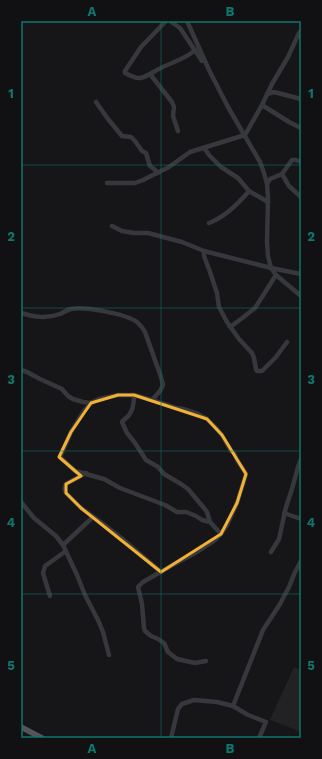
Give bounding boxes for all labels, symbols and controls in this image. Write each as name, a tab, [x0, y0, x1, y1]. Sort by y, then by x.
text: A	[88, 4, 97, 19]
text: B	[226, 4, 235, 19]
text: 1	[8, 86, 14, 101]
text: 1	[308, 86, 314, 101]
text: 2	[7, 229, 15, 244]
text: 2	[307, 229, 315, 244]
text: 3	[7, 372, 15, 387]
text: 3	[307, 372, 315, 387]
text: 4	[7, 515, 16, 530]
text: 4	[307, 515, 316, 530]
text: 5	[7, 658, 15, 673]
text: 5	[307, 658, 315, 673]
text: A	[88, 741, 97, 756]
text: B	[226, 741, 235, 756]

